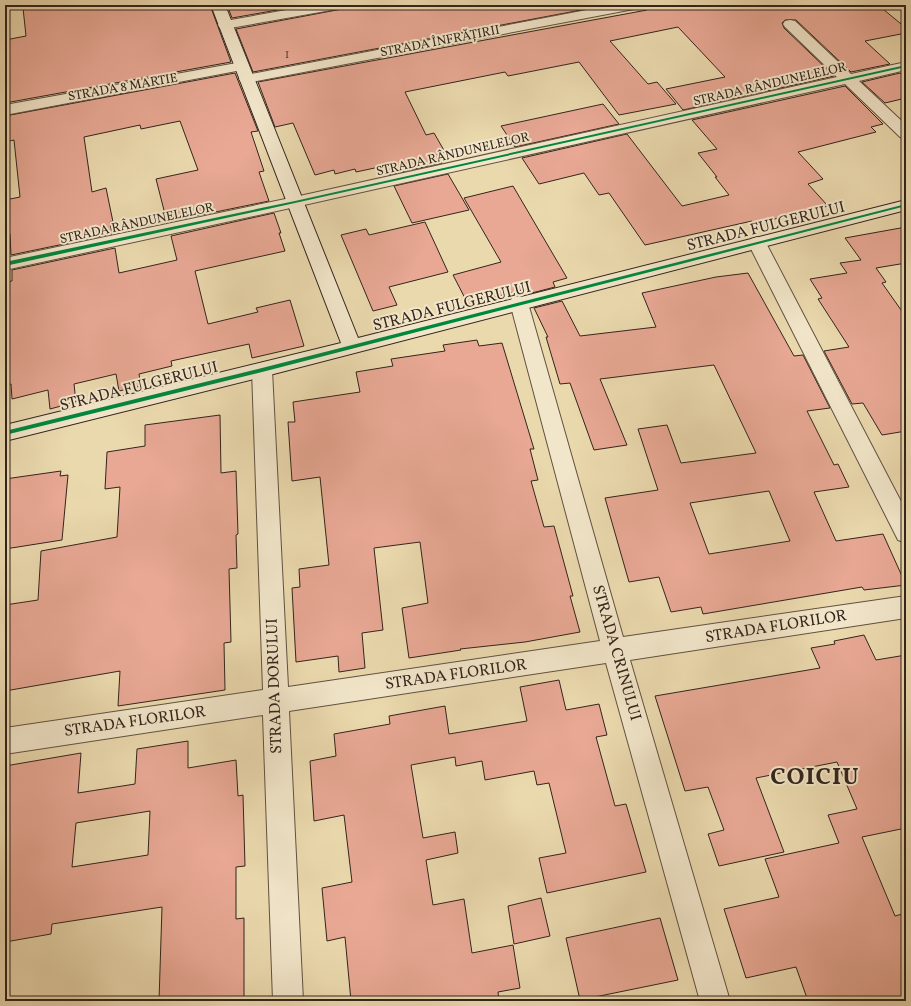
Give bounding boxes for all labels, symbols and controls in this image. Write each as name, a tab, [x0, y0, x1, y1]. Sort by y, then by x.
street label: STRADA ÎNFRĂȚIRII	[379, 22, 501, 62]
house number: 1	[285, 47, 289, 63]
street label: STRADA RÂNDUNELELOR	[691, 59, 849, 111]
street label: STRADA 8 MARTIE	[67, 69, 179, 107]
street label: STRADA RÂNDUNELELOR	[374, 129, 532, 181]
street label: STRADA FULGERULUI	[685, 197, 847, 257]
street label: STRADA RÂNDUNELELOR	[58, 199, 216, 249]
street label: STRADA FULGERULUI	[371, 277, 533, 337]
street label: STRADA FULGERULUI	[58, 357, 220, 417]
street label: STRADA CRINULUI	[586, 583, 646, 723]
street label: STRADA FLORILOR	[704, 605, 848, 649]
street label: STRADA DORULUI	[262, 618, 288, 754]
street label: STRADA FLORILOR	[384, 654, 528, 696]
street label: STRADA FLORILOR	[63, 701, 207, 743]
district label: COICIU	[770, 761, 860, 795]

